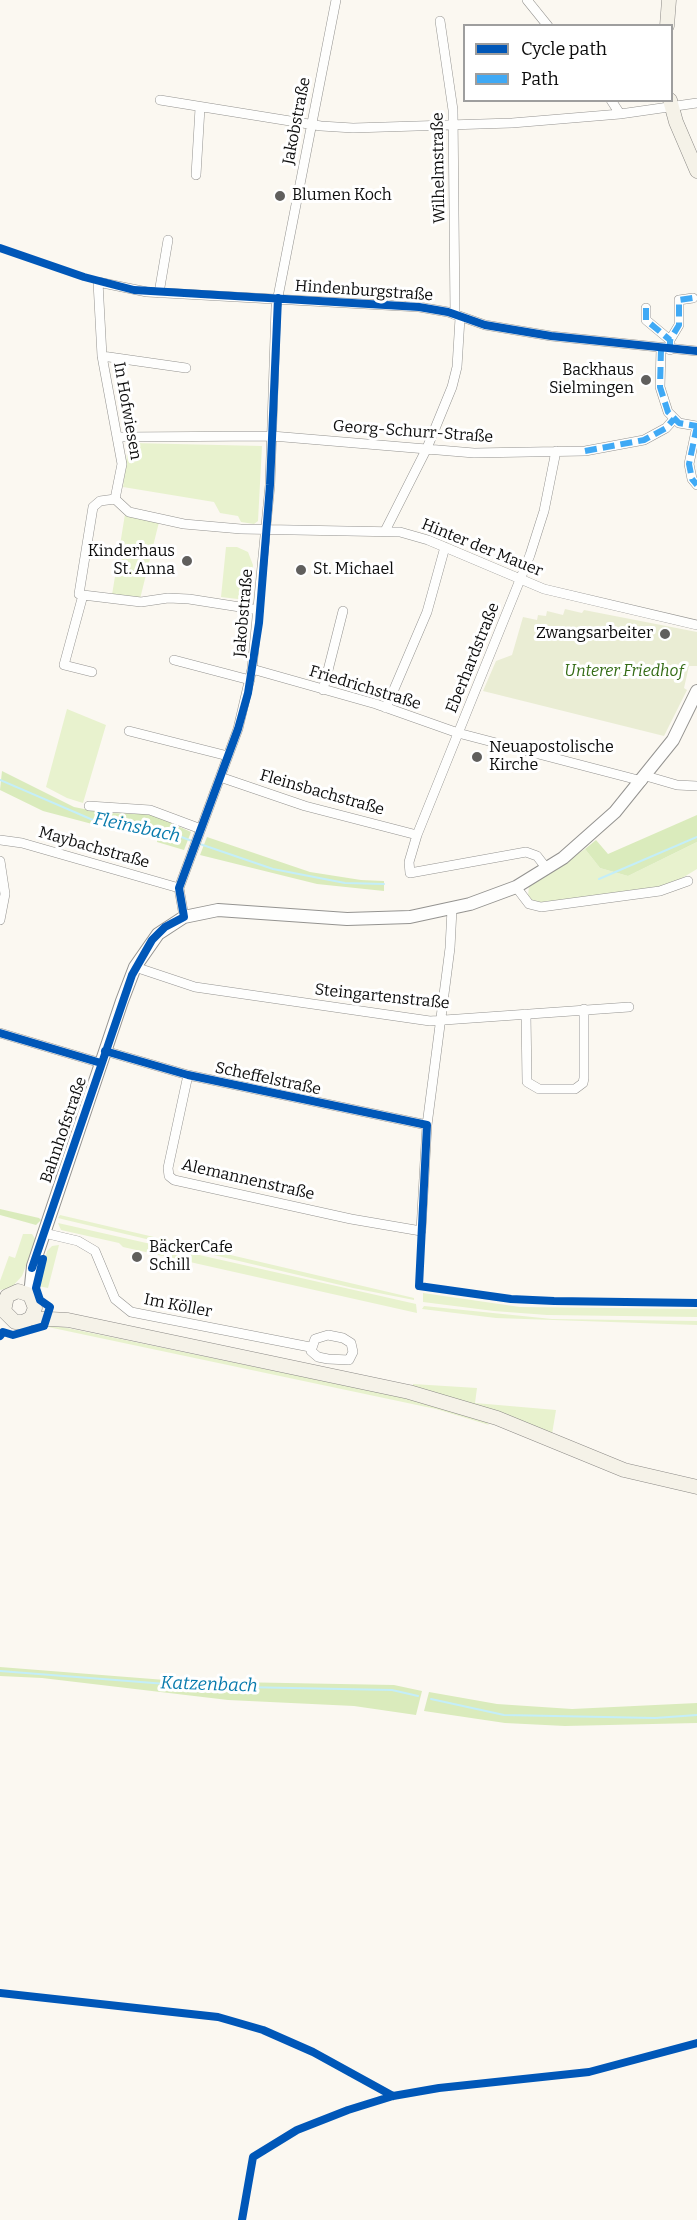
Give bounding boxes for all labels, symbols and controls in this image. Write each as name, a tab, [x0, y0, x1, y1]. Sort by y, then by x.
legend	[463, 24, 673, 102]
text: Cycle path	[521, 38, 607, 60]
text: Path	[521, 68, 559, 90]
street label: Jakobstraße	[279, 76, 315, 166]
street label: Wilhelmstraße	[428, 112, 450, 224]
place label: Blumen Koch	[292, 186, 392, 206]
marker: Blumen Koch	[273, 189, 287, 203]
street label: Hindenburgstraße	[294, 277, 434, 305]
street label: In Hofwiesen	[109, 361, 145, 461]
place label: Backhaus Sielmingen	[549, 361, 634, 399]
marker: Backhaus Sielmingen	[639, 373, 653, 387]
street label: Georg-Schurr-Straße	[332, 417, 494, 447]
street label: Hinter der Mauer	[418, 515, 546, 581]
place label: Kinderhaus St. Anna	[88, 542, 175, 580]
marker: Kinderhaus St. Anna	[180, 554, 194, 568]
place label: St. Michael	[313, 560, 394, 580]
marker: St. Michael	[294, 563, 308, 577]
street label: Jakobstraße	[231, 568, 257, 658]
street label: Eberhardstraße	[442, 600, 504, 716]
place label: Zwangsarbeiter	[536, 624, 653, 644]
marker: Zwangsarbeiter	[658, 627, 672, 641]
street label: Friedrichstraße	[307, 662, 423, 714]
park label: Unterer Friedhof	[564, 662, 684, 682]
place label: Neuapostolische Kirche	[489, 738, 614, 776]
marker: Neuapostolische Kirche	[470, 750, 484, 764]
street label: Fleinsbachstraße	[258, 766, 386, 820]
water label: Fleinsbach	[92, 808, 182, 848]
street label: Maybachstraße	[36, 823, 152, 873]
street label: Steingartenstraße	[314, 980, 450, 1014]
street label: Scheffelstraße	[213, 1058, 323, 1100]
street label: Bahnhofstraße	[37, 1074, 91, 1186]
street label: Alemannenstraße	[180, 1155, 316, 1205]
place label: BäckerCafe Schill	[149, 1238, 233, 1276]
marker: BäckerCafe Schill	[130, 1250, 144, 1264]
street label: Im Köller	[142, 1290, 214, 1322]
water label: Katzenbach	[160, 1673, 258, 1697]

